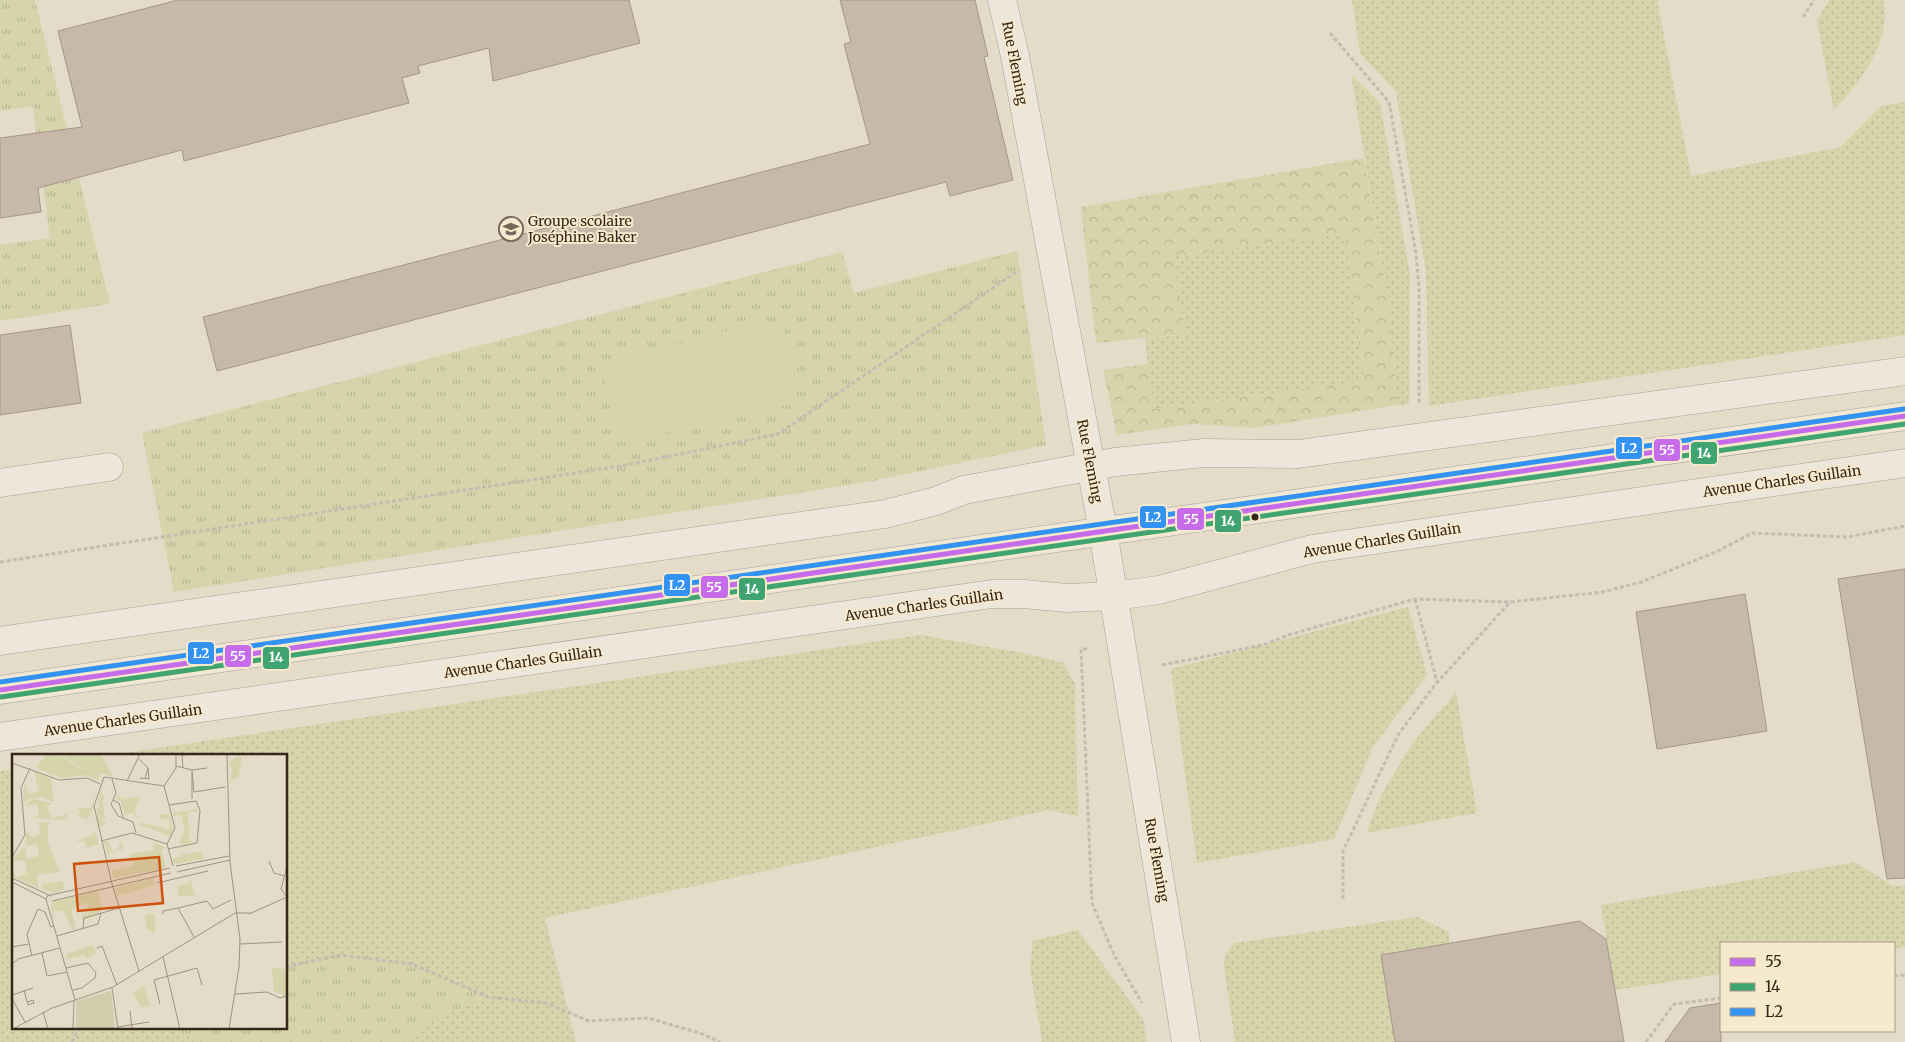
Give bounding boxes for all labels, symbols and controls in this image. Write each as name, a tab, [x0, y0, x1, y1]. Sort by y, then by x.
street label: Rue Fleming	[998, 20, 1032, 107]
place label: Groupe scolaire Joséphine Baker	[527, 212, 637, 246]
school or university icon: Groupe scolaire Joséphine Baker	[498, 216, 524, 242]
street label: Rue Fleming	[1073, 418, 1107, 505]
line badge: L2	[1615, 436, 1643, 460]
line badge: 55	[1653, 438, 1681, 462]
text: L2	[1620, 439, 1638, 457]
text: 55	[1659, 441, 1675, 459]
line badge: 14	[1690, 441, 1718, 465]
text: 14	[1697, 444, 1711, 462]
street label: Avenue Charles Guillain	[1701, 461, 1862, 501]
line badge: L2	[1139, 505, 1167, 529]
line badge: 55	[1176, 507, 1205, 531]
text: L2	[1144, 508, 1162, 526]
line badge: 14	[1214, 509, 1242, 533]
text: 55	[1183, 510, 1199, 528]
text: 14	[1221, 512, 1235, 530]
unlabelled marker	[1250, 512, 1260, 522]
street label: Avenue Charles Guillain	[1301, 519, 1462, 562]
line badge: L2	[663, 573, 691, 597]
line badge: 55	[700, 575, 729, 599]
text: L2	[668, 576, 686, 594]
line badge: 14	[738, 577, 766, 601]
text: 55	[706, 578, 722, 596]
text: 14	[745, 580, 759, 598]
street label: Avenue Charles Guillain	[843, 585, 1004, 625]
line badge: L2	[187, 641, 215, 665]
street label: Avenue Charles Guillain	[442, 642, 603, 682]
text: L2	[192, 644, 210, 662]
line badge: 55	[224, 644, 252, 668]
line badge: 14	[262, 646, 290, 670]
text: 55	[230, 647, 246, 665]
text: 14	[269, 648, 283, 666]
street label: Avenue Charles Guillain	[42, 700, 203, 740]
inset map	[12, 754, 288, 1030]
street label: Rue Fleming	[1141, 817, 1173, 904]
legend	[1720, 942, 1895, 1032]
text: 55	[1765, 952, 1782, 971]
text: 14	[1765, 977, 1780, 996]
text: L2	[1765, 1002, 1783, 1021]

